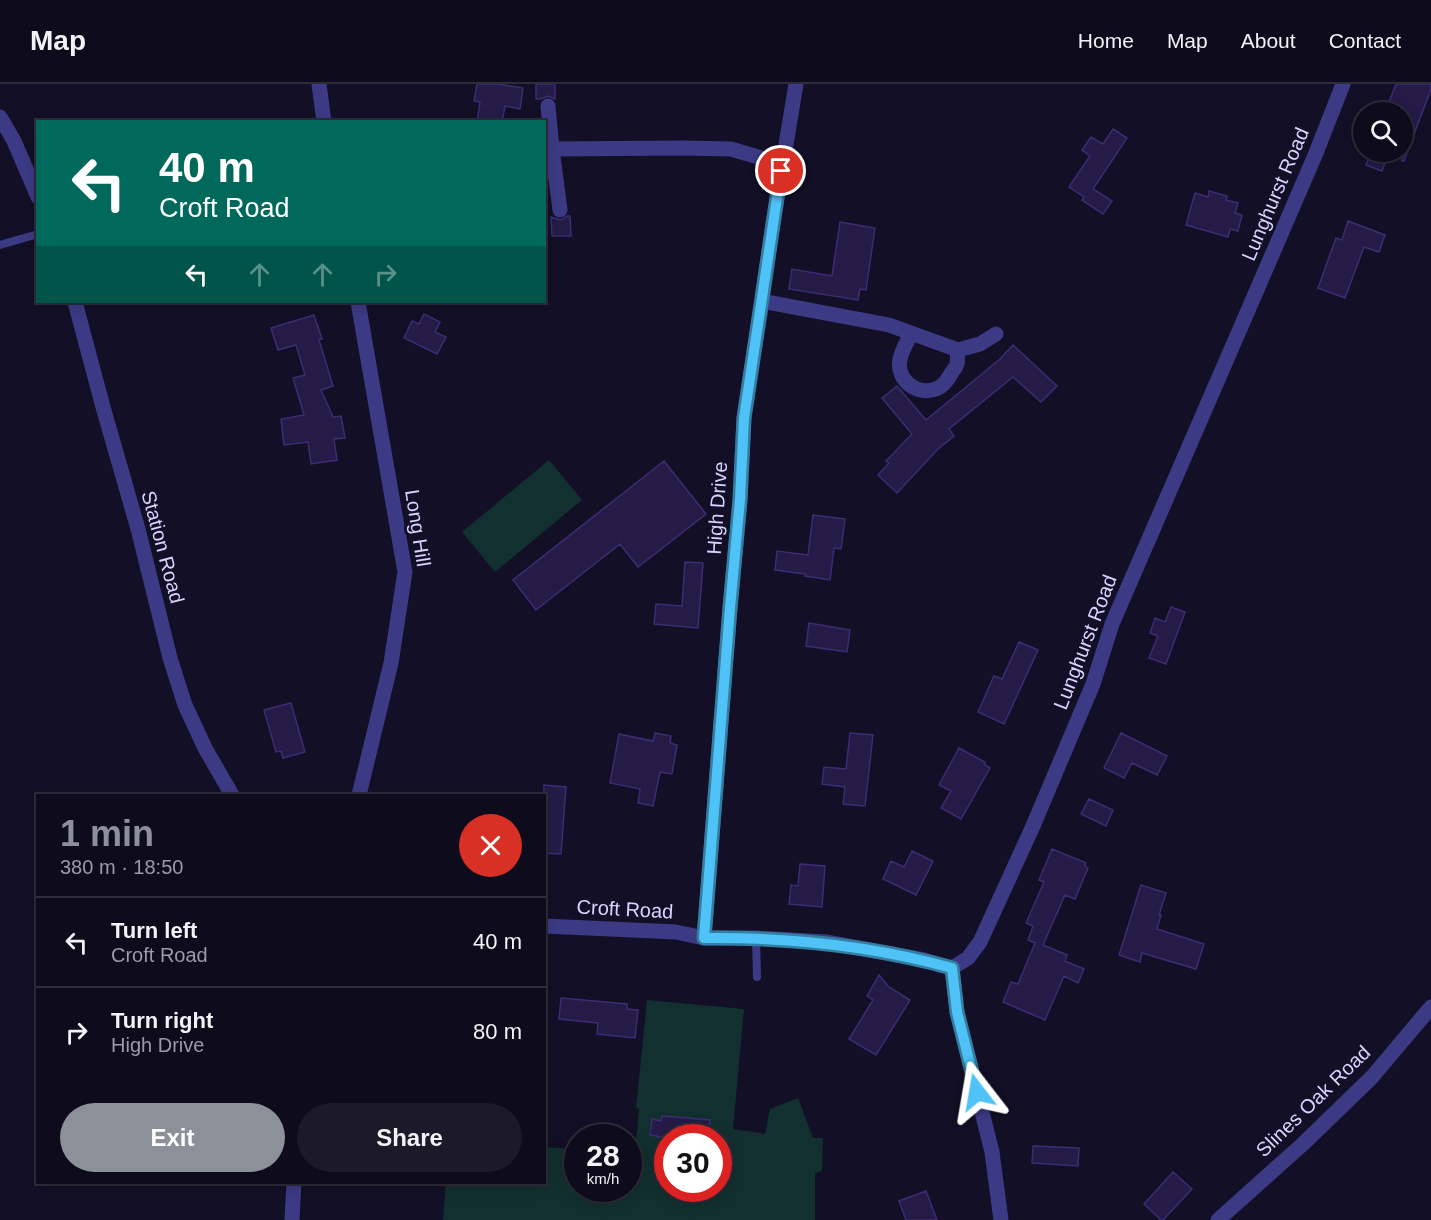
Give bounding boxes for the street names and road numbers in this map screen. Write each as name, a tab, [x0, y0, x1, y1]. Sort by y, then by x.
street label: Lunghurst Road	[1237, 124, 1313, 264]
street label: High Drive	[703, 461, 731, 555]
street label: Station Road	[137, 488, 189, 606]
street label: Long Hill	[401, 488, 435, 568]
street label: Lunghurst Road	[1049, 572, 1121, 712]
street label: Croft Road	[576, 895, 674, 923]
street label: Slines Oak Road	[1251, 1041, 1375, 1161]

